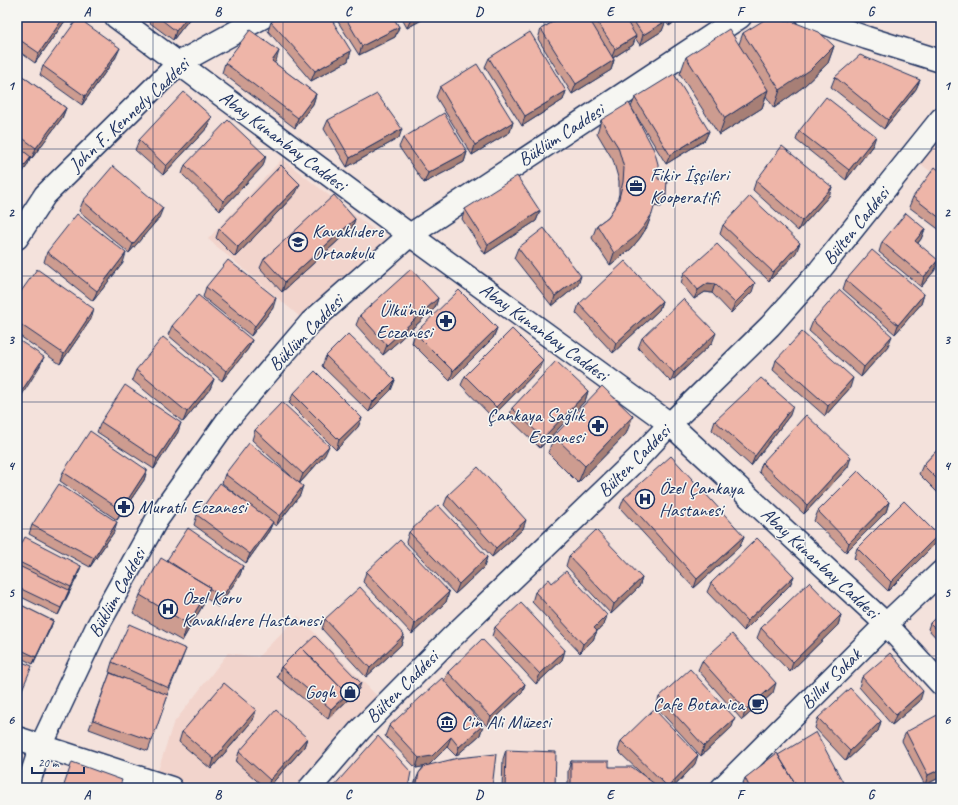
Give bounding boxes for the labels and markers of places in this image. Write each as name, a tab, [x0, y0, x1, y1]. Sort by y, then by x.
place label: Fikir İşçileri Kooperatifi	[650, 163, 731, 209]
office icon: Fikir İşçileri Kooperatifi	[625, 175, 647, 197]
place label: Kavaklıdere Ortaokulu	[312, 219, 385, 265]
school or university icon: Kavaklıdere Ortaokulu	[287, 231, 309, 253]
place label: Ülkü'nün Eczanesi	[376, 298, 434, 344]
pharmacy icon: Ülkü'nün Eczanesi	[435, 310, 457, 332]
place label: Çankaya Sağlık Eczanesi	[487, 403, 586, 449]
pharmacy icon: Çankaya Sağlık Eczanesi	[587, 415, 609, 437]
place label: Özel Çankaya Hastanesi	[659, 476, 745, 522]
hospital icon: Özel Çankaya Hastanesi	[634, 488, 656, 510]
place label: Muratlı Eczanesi	[138, 495, 249, 519]
pharmacy icon: Muratlı Eczanesi	[113, 496, 135, 518]
place label: Özel Koru Kavaklıdere Hastanesi	[182, 586, 324, 632]
hospital icon: Özel Koru Kavaklıdere Hastanesi	[157, 598, 179, 620]
place label: Gogh	[305, 680, 337, 704]
shop icon: Gogh	[339, 681, 361, 703]
place label: Cafe Botanica	[653, 692, 746, 716]
cafe icon: Cafe Botanica	[747, 693, 769, 715]
place label: Cin Ali Müzesi	[461, 710, 553, 734]
museum icon: Cin Ali Müzesi	[436, 711, 458, 733]

